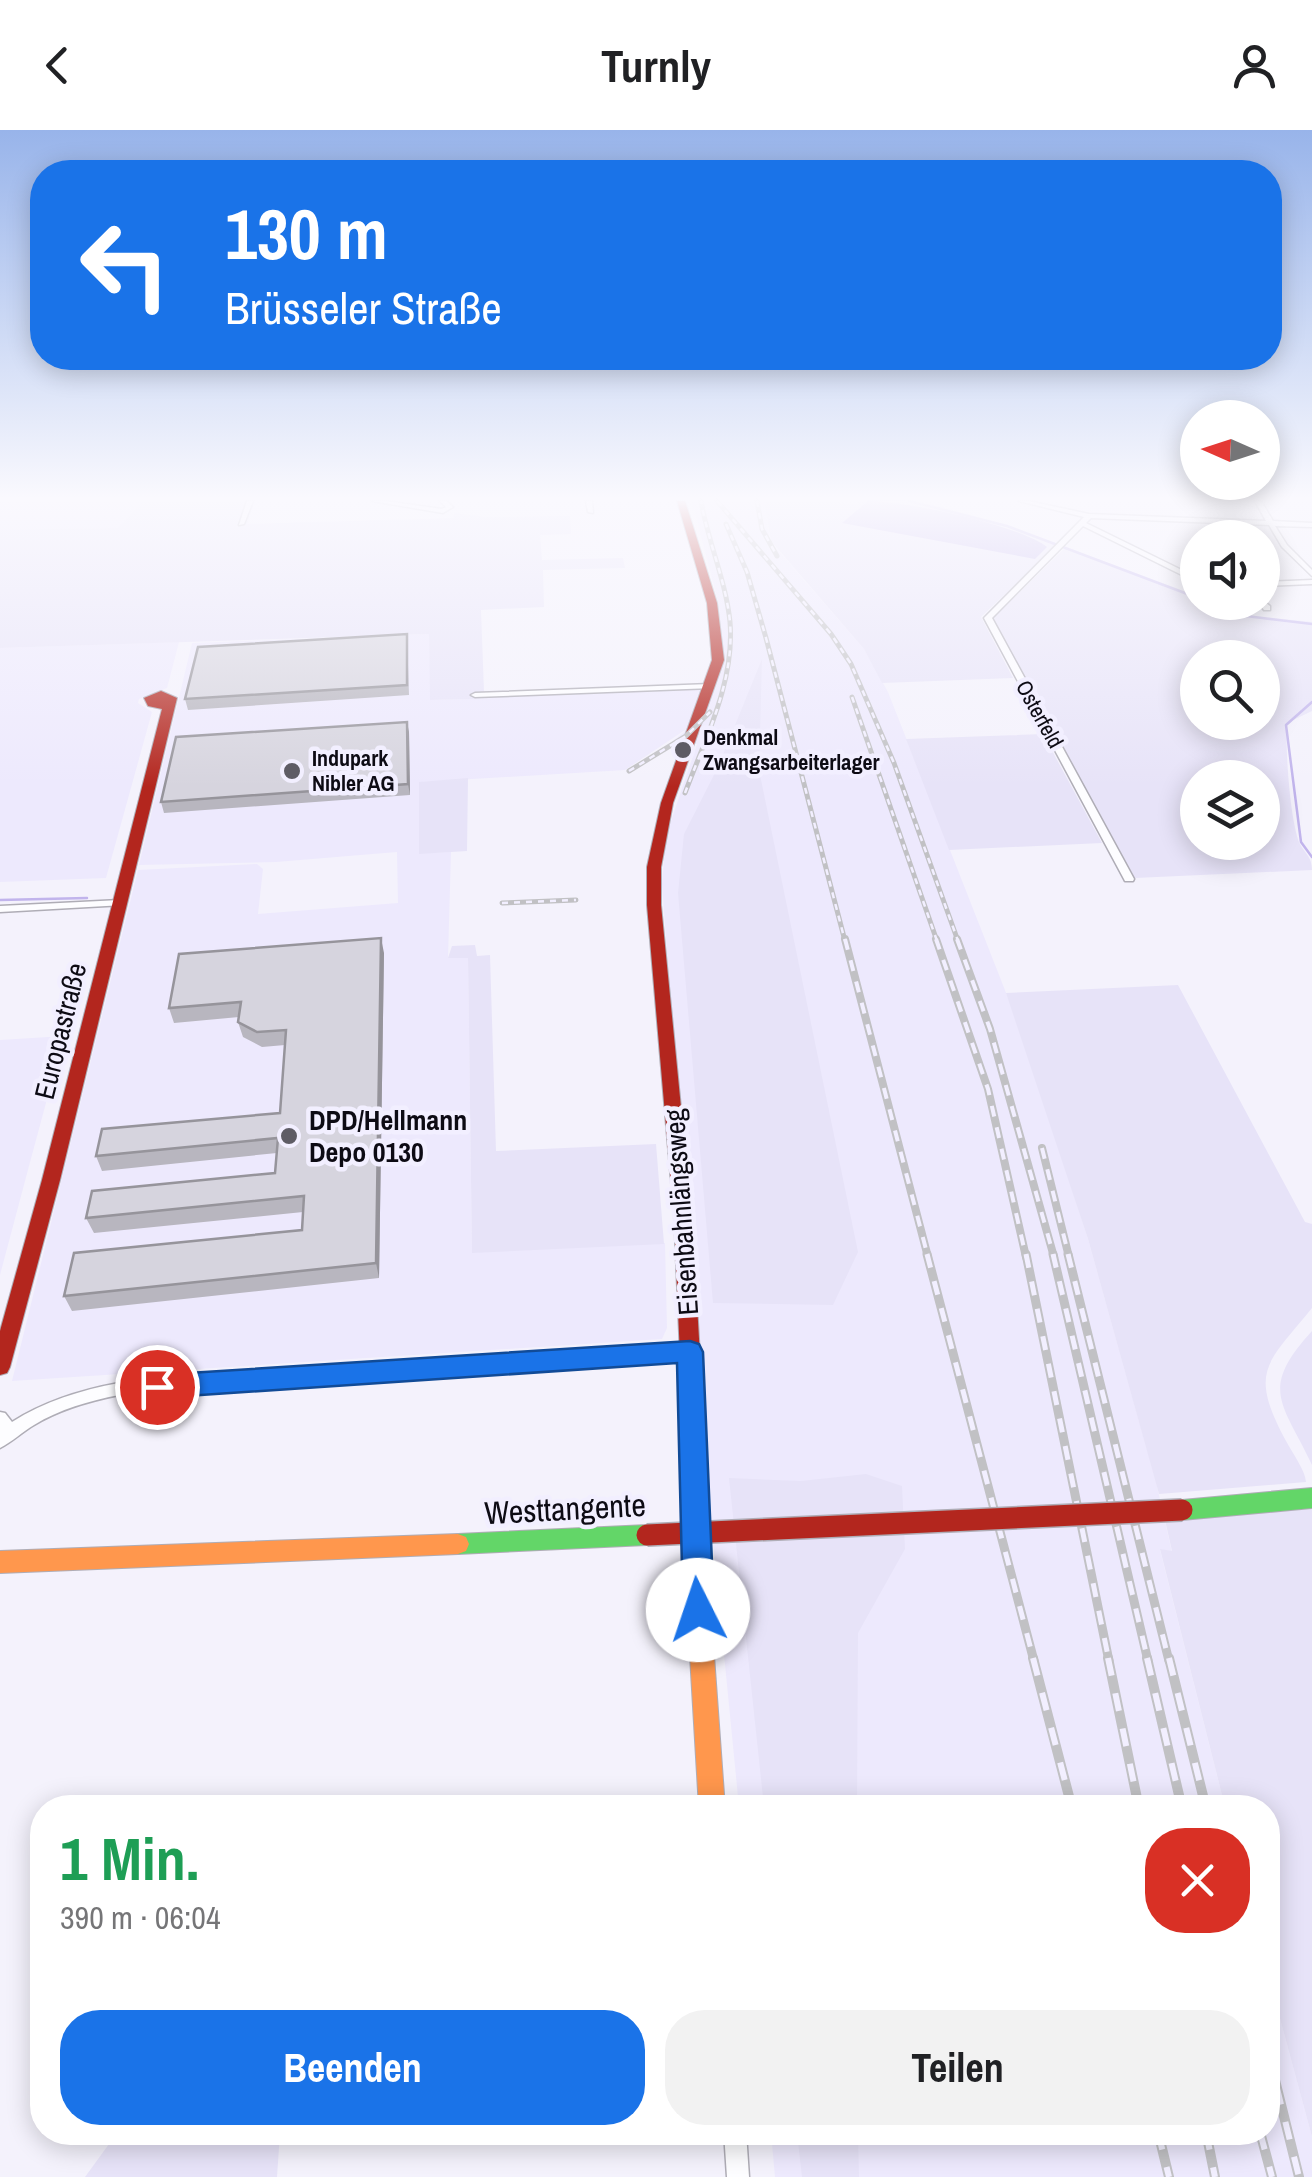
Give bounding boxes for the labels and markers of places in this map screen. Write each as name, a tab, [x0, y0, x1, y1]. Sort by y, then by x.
place label: Denkmal Zwangsarbeiterlager	[703, 722, 879, 777]
marker: Denkmal Zwangsarbeiterlager	[672, 739, 694, 761]
place label: Indupark Nibler AG	[312, 743, 395, 798]
marker: Indupark Nibler AG	[281, 760, 303, 782]
place label: DPD/Hellmann Depo 0130	[309, 1101, 467, 1171]
marker: DPD/Hellmann Depo 0130	[278, 1125, 300, 1147]
pin	[115, 1345, 200, 1430]

